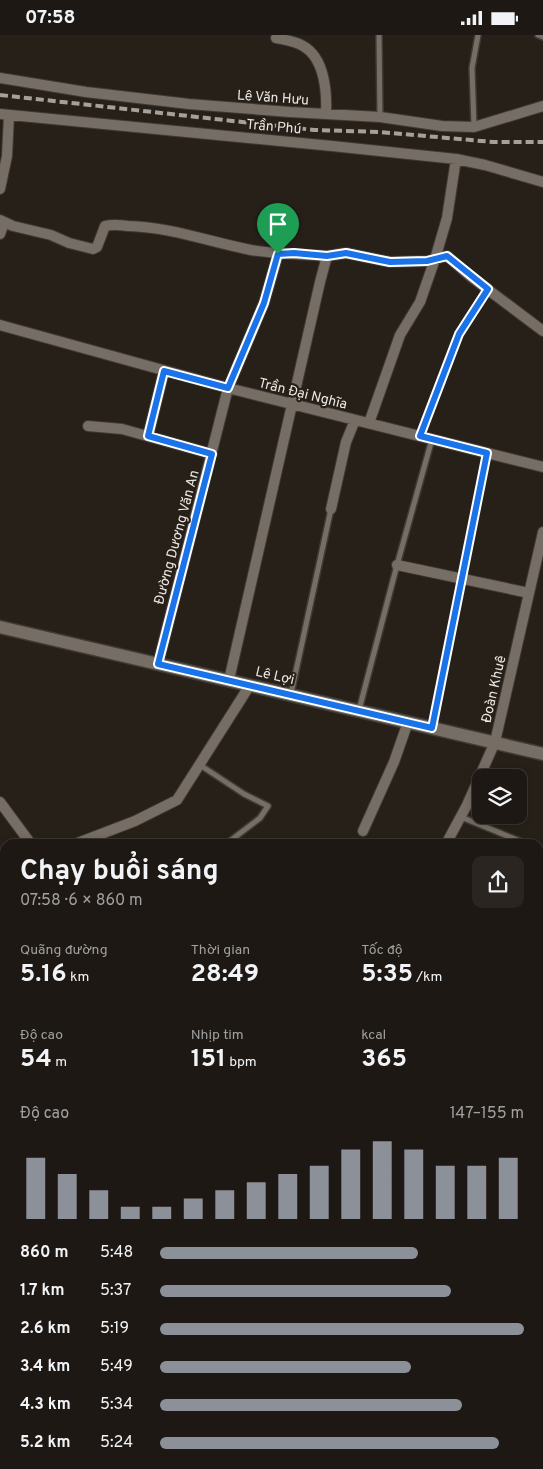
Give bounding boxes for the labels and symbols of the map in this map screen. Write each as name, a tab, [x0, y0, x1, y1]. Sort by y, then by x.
street label: Lê Văn Hưu	[236, 87, 309, 109]
street label: Trần Phú	[246, 117, 302, 138]
pin	[257, 203, 299, 254]
street label: Trần Đại Nghĩa	[257, 375, 349, 414]
street label: Đường Dương Văn An	[151, 468, 204, 607]
street label: Đoàn Khuê	[478, 654, 510, 725]
street label: Lê Lợi	[254, 664, 296, 689]

